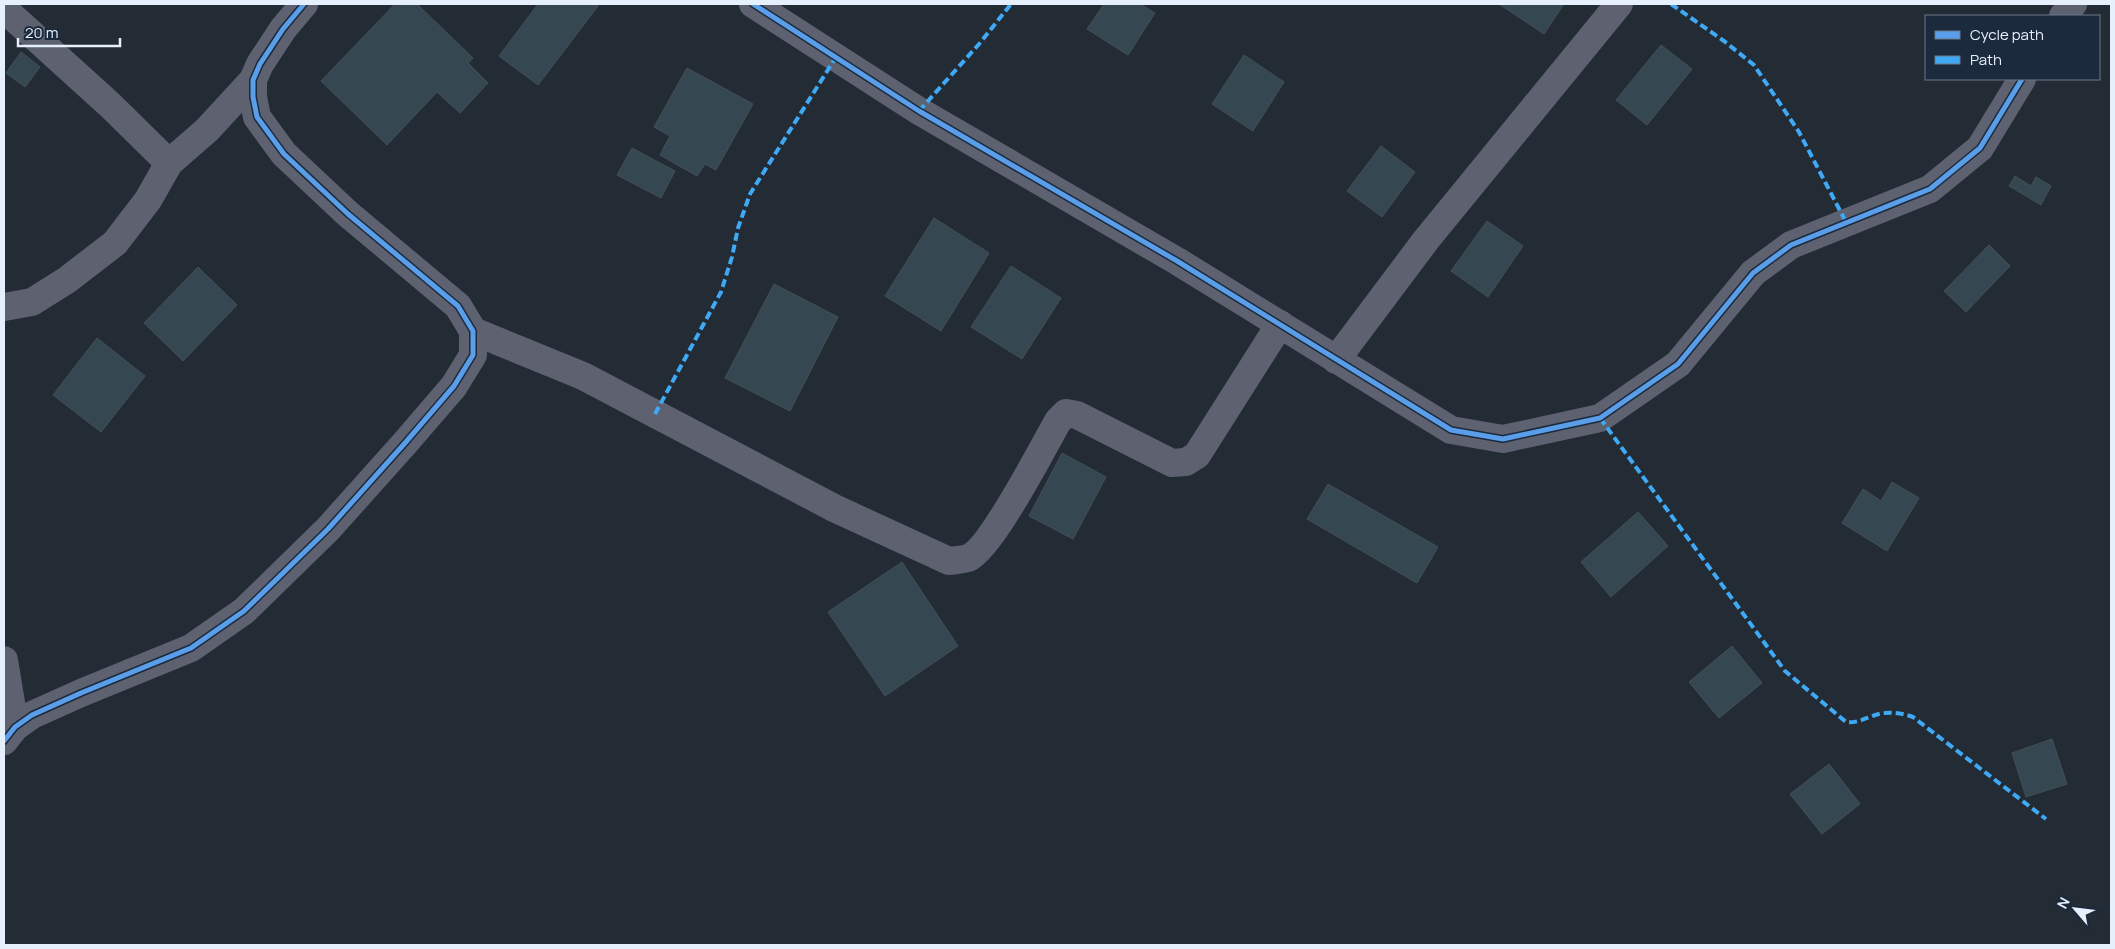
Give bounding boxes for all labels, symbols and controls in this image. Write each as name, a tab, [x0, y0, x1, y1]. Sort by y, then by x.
scale bar	[18, 15, 120, 47]
legend	[1925, 15, 2100, 80]
text: 20 m	[25, 22, 58, 43]
text: Cycle path	[1970, 24, 2044, 45]
text: Path	[1970, 49, 2002, 70]
north arrow	[2050, 884, 2100, 934]
text: N	[2052, 894, 2074, 912]

